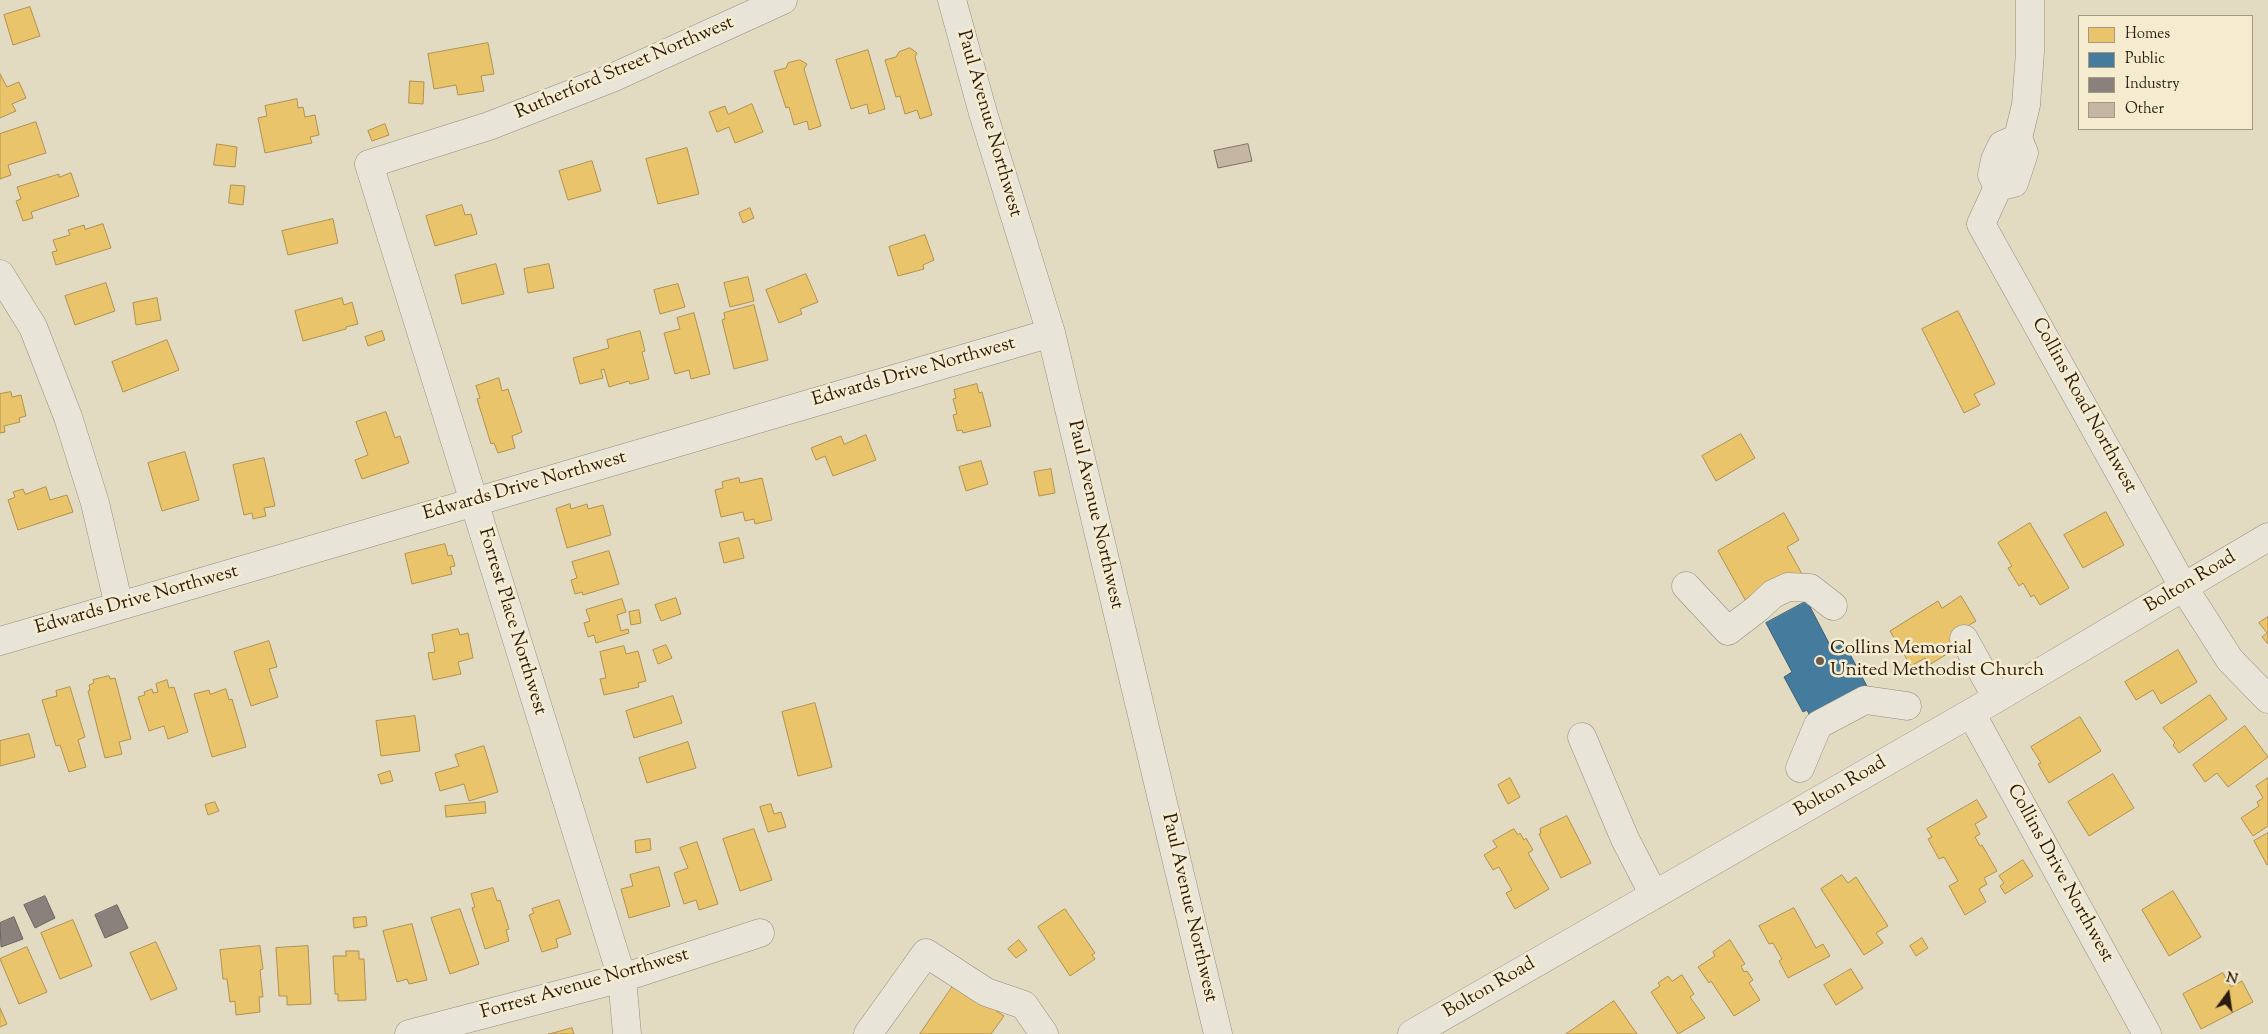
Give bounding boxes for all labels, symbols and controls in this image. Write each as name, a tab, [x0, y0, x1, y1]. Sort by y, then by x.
street label: Rutherford Street Northwest	[512, 13, 738, 125]
legend	[2078, 15, 2253, 130]
text: Homes	[2125, 24, 2170, 45]
street label: Paul Avenue Northwest	[950, 28, 1026, 220]
text: Public	[2125, 49, 2165, 70]
text: Industry	[2125, 74, 2180, 95]
text: Other	[2125, 99, 2164, 120]
street label: Collins Road Northwest	[2025, 314, 2141, 498]
street label: Edwards Drive Northwest	[810, 333, 1018, 413]
street label: Paul Avenue Northwest	[1061, 418, 1127, 612]
street label: Edwards Drive Northwest	[421, 447, 629, 527]
street label: Forrest Place Northwest	[472, 526, 550, 718]
street label: Bolton Road	[2141, 547, 2241, 619]
street label: Edwards Drive Northwest	[33, 561, 241, 641]
place label: Collins Memorial United Methodist Church	[1830, 639, 2044, 683]
marker: Collins Memorial United Methodist Church	[1814, 655, 1826, 667]
street label: Bolton Road	[1791, 753, 1891, 823]
street label: Collins Drive Northwest	[2001, 781, 2117, 967]
street label: Paul Avenue Northwest	[1155, 811, 1221, 1005]
street label: Forrest Avenue Northwest	[478, 944, 692, 1026]
street label: Bolton Road	[1440, 954, 1540, 1024]
text: N	[2224, 968, 2239, 991]
north arrow	[2203, 969, 2253, 1019]

